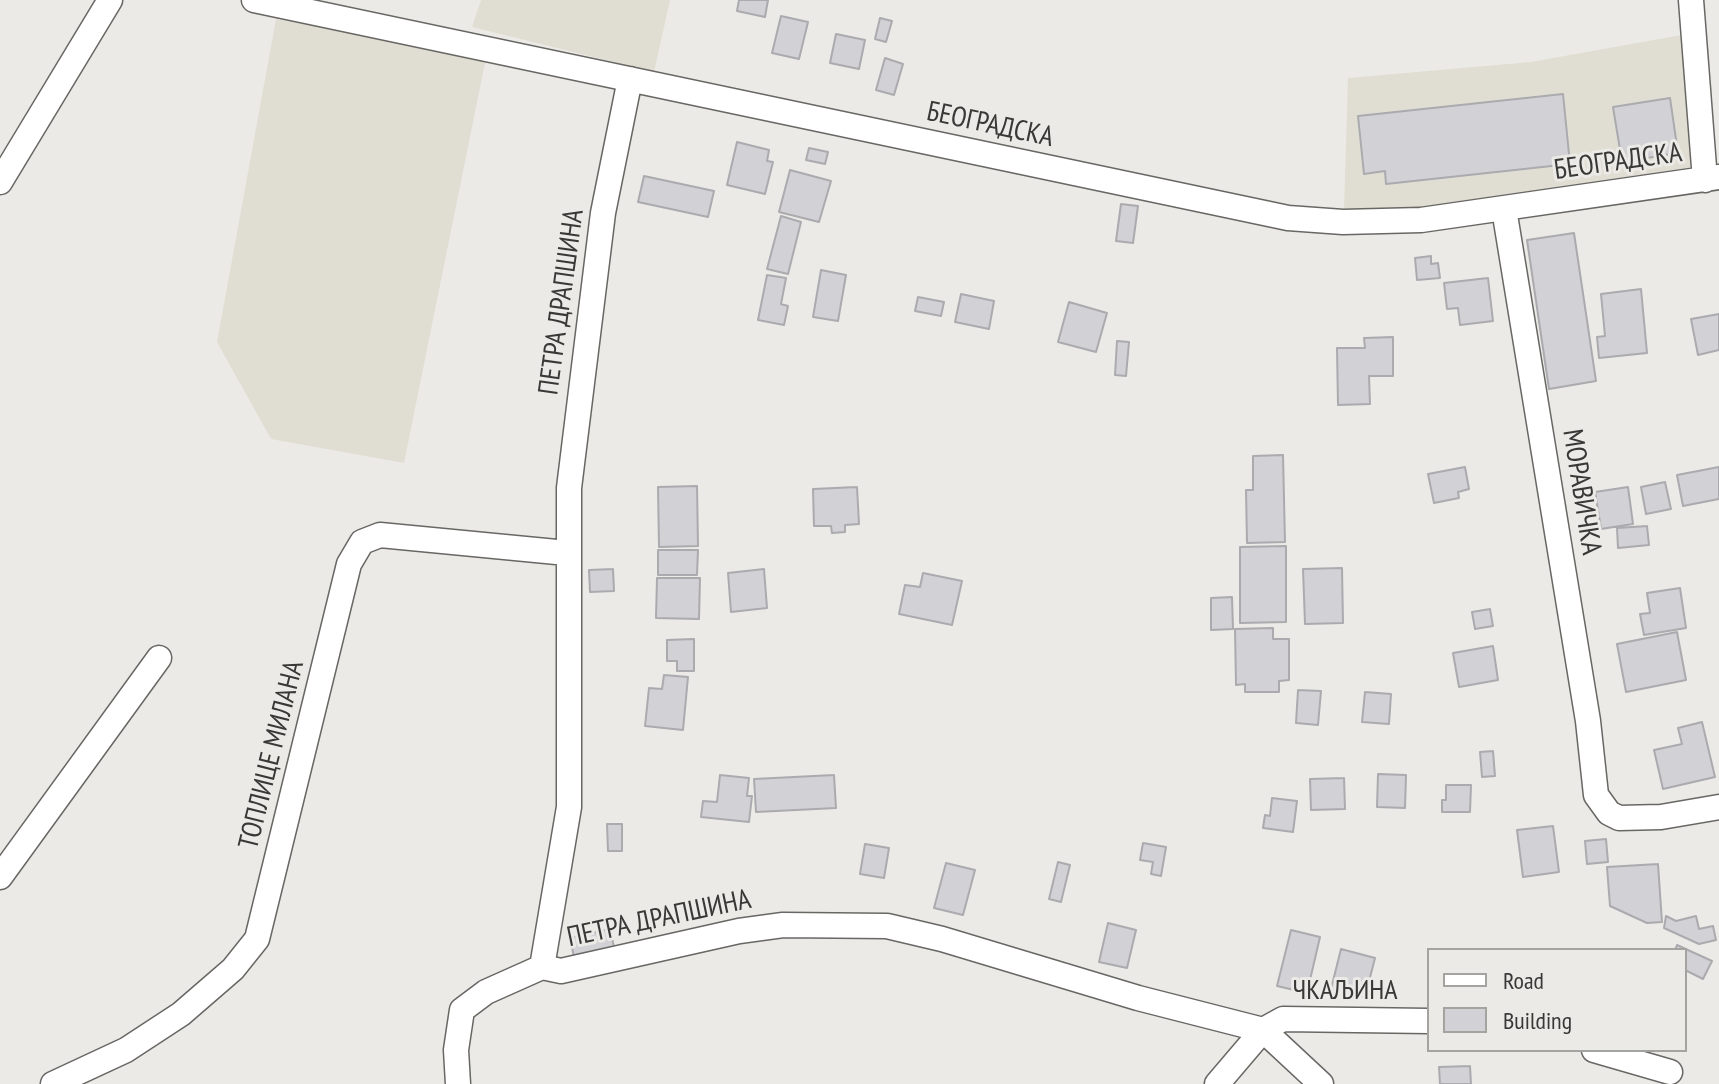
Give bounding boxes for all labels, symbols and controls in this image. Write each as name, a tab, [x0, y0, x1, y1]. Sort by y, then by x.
street label: БЕОГРАДСКА	[924, 95, 1056, 155]
street label: БЕОГРАДСКА	[1552, 136, 1684, 188]
street label: ПЕТРА ДРАПШИНА	[532, 207, 592, 397]
street label: МОРАВИЧКА	[1554, 427, 1608, 557]
street label: ТОПЛИЦЕ МИЛАНА	[232, 657, 312, 853]
street label: ПЕТРА ДРАПШИНА	[564, 883, 754, 955]
legend	[1427, 948, 1687, 1052]
text: Road	[1503, 965, 1544, 996]
street label: ЧКАЉИНА	[1293, 974, 1397, 1008]
text: Building	[1503, 1005, 1572, 1036]

